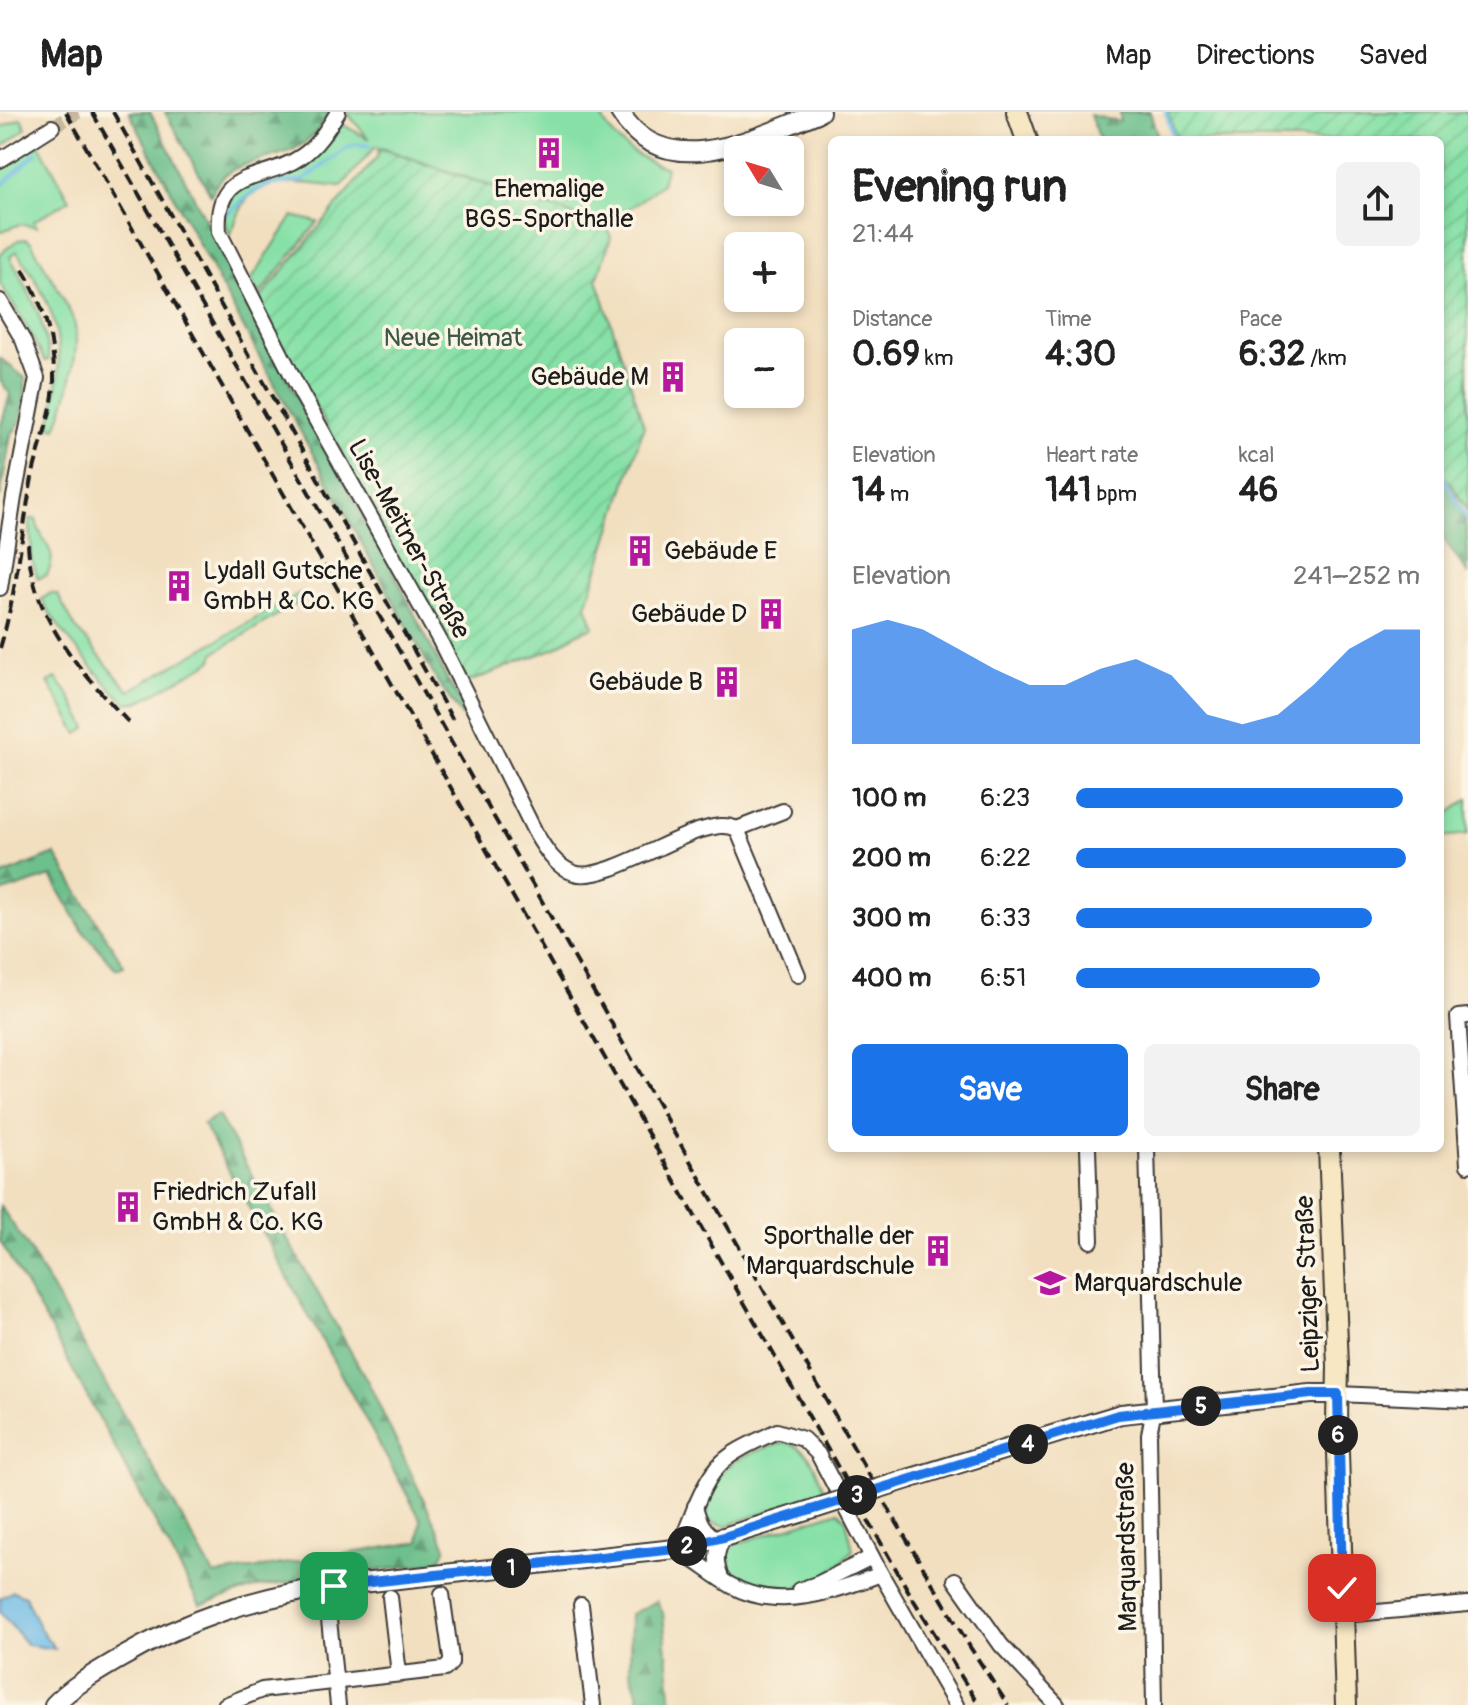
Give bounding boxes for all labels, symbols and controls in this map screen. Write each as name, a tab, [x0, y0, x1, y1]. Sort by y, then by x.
text: Map	[40, 31, 103, 79]
text: Map	[1105, 38, 1152, 73]
text: Directions	[1196, 38, 1315, 73]
text: Saved	[1359, 38, 1428, 73]
building icon: Ehemalige BGS-Sporthalle	[532, 136, 566, 170]
north arrow	[724, 136, 804, 216]
map controls	[724, 136, 804, 408]
text: Evening run	[852, 160, 1067, 215]
button: share	[1336, 162, 1420, 246]
place label: Ehemalige BGS-Sporthalle	[465, 173, 634, 235]
text: 21:44	[852, 218, 914, 250]
button: +	[724, 232, 804, 312]
text: Distance	[852, 305, 932, 333]
text: Time	[1045, 305, 1091, 333]
text: Pace	[1239, 305, 1282, 333]
park label: Neue Heimat	[383, 322, 523, 354]
button: −	[724, 328, 804, 408]
text: 0.69	[852, 333, 920, 376]
text: 4:30	[1045, 333, 1116, 376]
text: 6:32	[1239, 333, 1306, 376]
text: km	[920, 344, 953, 372]
text: /km	[1306, 344, 1347, 372]
building icon: Gebäude M	[656, 360, 690, 394]
place label: Gebäude M	[531, 361, 649, 393]
street label: Lise-Meitner-Straße	[341, 434, 477, 645]
text: Elevation	[852, 441, 936, 469]
text: Heart rate	[1045, 441, 1138, 469]
text: kcal	[1239, 441, 1274, 469]
text: 14	[852, 469, 885, 512]
text: 141	[1045, 469, 1092, 512]
text: 46	[1239, 469, 1278, 512]
text: m	[885, 480, 909, 508]
text: bpm	[1092, 480, 1137, 508]
building icon: Gebäude E	[623, 534, 657, 568]
place label: Gebäude E	[664, 535, 777, 567]
place label: Lydall Gutsche GmbH & Co. KG	[203, 555, 374, 617]
text: Elevation	[852, 560, 951, 592]
text: 241–252 m	[1293, 560, 1420, 592]
building icon: Lydall Gutsche GmbH & Co. KG	[162, 569, 196, 603]
building icon: Gebäude D	[754, 597, 788, 631]
place label: Gebäude D	[631, 598, 747, 630]
building icon: Gebäude B	[710, 665, 744, 699]
place label: Gebäude B	[589, 666, 703, 698]
text: 100 m	[852, 782, 926, 814]
text: 6:23	[980, 782, 1030, 814]
text: 200 m	[852, 842, 931, 874]
text: 6:22	[980, 842, 1031, 874]
text: 300 m	[852, 902, 931, 934]
text: 6:33	[980, 902, 1031, 934]
text: 400 m	[852, 962, 931, 994]
text: 6:51	[980, 962, 1026, 994]
button: Save	[852, 1044, 1128, 1136]
button: Share	[1144, 1044, 1420, 1136]
place label: Friedrich Zufall GmbH & Co. KG	[152, 1176, 323, 1238]
building icon: Friedrich Zufall GmbH & Co. KG	[111, 1190, 145, 1224]
street label: Leipziger Straße	[1289, 1195, 1327, 1373]
place label: Sporthalle der Marquardschule	[746, 1220, 915, 1282]
building icon: Sporthalle der Marquardschule	[921, 1234, 955, 1268]
school or university icon: Marquardschule	[1033, 1266, 1067, 1300]
place label: Marquardschule	[1074, 1267, 1242, 1299]
pin: 5	[1181, 1386, 1221, 1426]
text: 5	[1195, 1392, 1207, 1420]
pin: 6	[1318, 1415, 1358, 1455]
text: 6	[1332, 1421, 1344, 1449]
pin: 4	[1008, 1424, 1048, 1464]
text: 4	[1022, 1430, 1034, 1458]
street label: Marquardstraße	[1110, 1462, 1144, 1632]
pin: 3	[837, 1475, 877, 1515]
text: 3	[851, 1481, 863, 1509]
pin: 2	[667, 1526, 707, 1566]
text: 2	[681, 1532, 693, 1560]
pin: 1	[491, 1548, 531, 1588]
pin	[300, 1552, 368, 1620]
text: 1	[507, 1554, 515, 1582]
pin	[1308, 1554, 1376, 1622]
icon: arrive	[312, 1564, 356, 1608]
icon: check	[1320, 1566, 1364, 1610]

